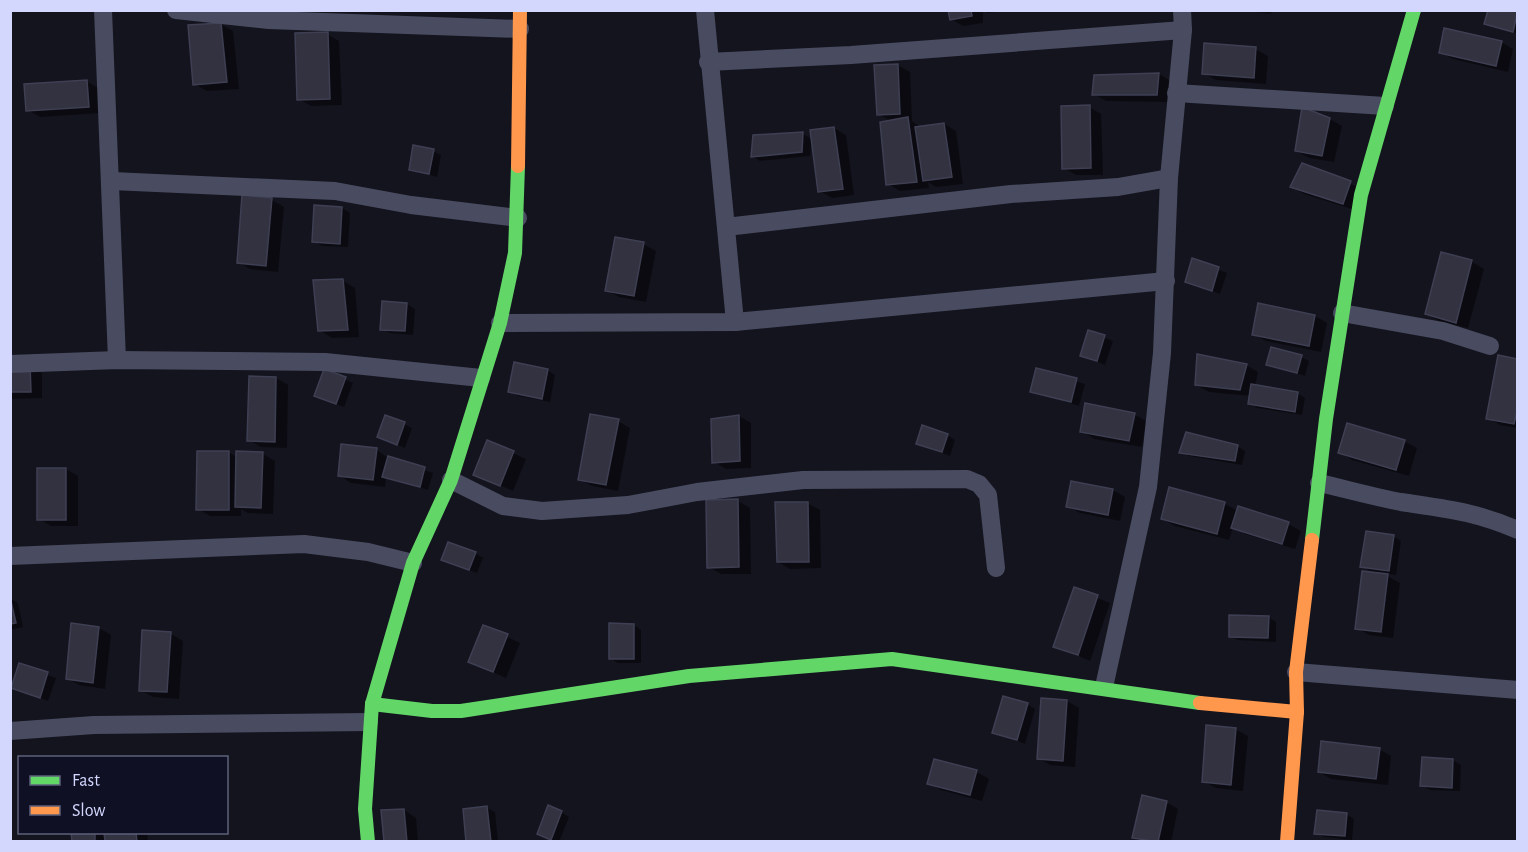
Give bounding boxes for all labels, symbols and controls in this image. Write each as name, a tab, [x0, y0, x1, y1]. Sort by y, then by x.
legend	[18, 756, 228, 834]
text: Fast	[72, 772, 100, 790]
text: Slow	[72, 802, 105, 820]

